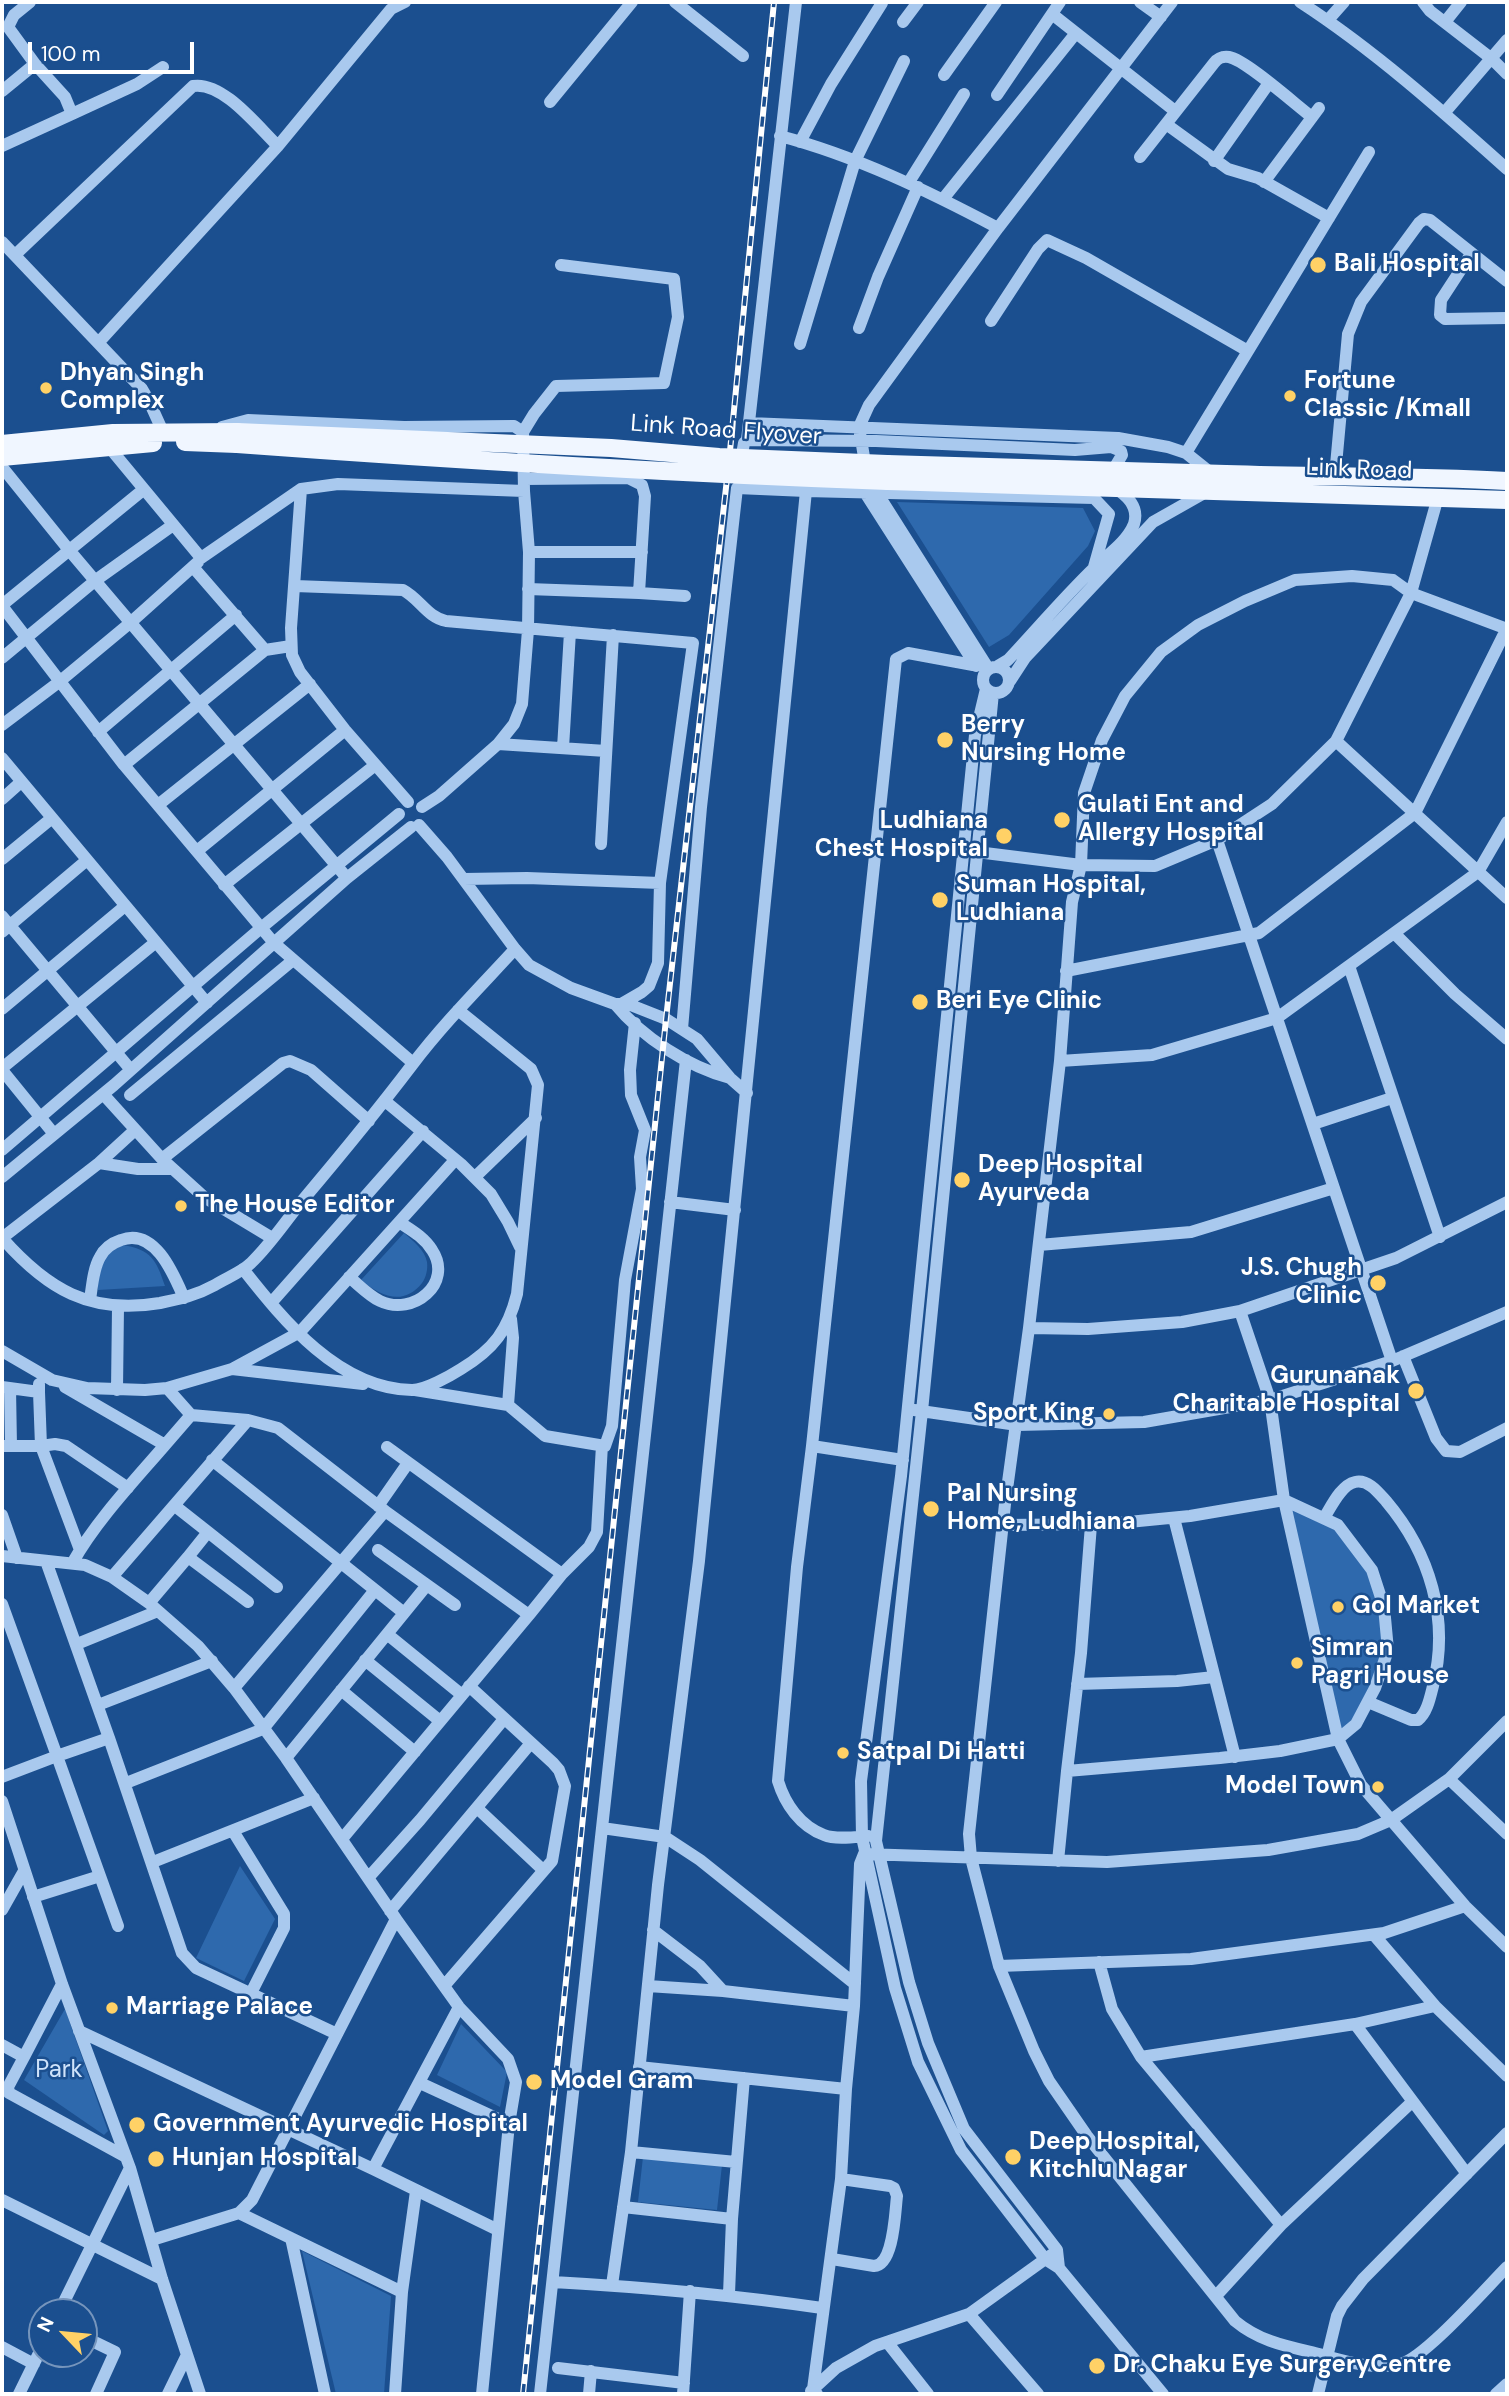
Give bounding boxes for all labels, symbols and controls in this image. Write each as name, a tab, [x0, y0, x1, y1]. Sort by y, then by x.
scale bar	[32, 28, 198, 72]
text: 100 m	[41, 40, 101, 68]
place label: Bali Hospital	[1334, 251, 1480, 279]
marker: Bali Hospital	[1308, 255, 1328, 275]
place label: Dhyan Singh Complex	[60, 360, 204, 416]
place label: Fortune Classic /Kmall	[1304, 368, 1471, 424]
marker: Dhyan Singh Complex	[38, 380, 54, 396]
marker: Fortune Classic /Kmall	[1282, 388, 1298, 404]
street label: Link Road Flyover	[629, 410, 823, 452]
street label: Link Road	[1305, 454, 1413, 486]
place label: Berry Nursing Home	[961, 712, 1126, 768]
marker: Berry Nursing Home	[935, 730, 955, 750]
place label: Gulati Ent and Allergy Hospital	[1078, 792, 1264, 848]
place label: Ludhiana Chest Hospital	[815, 808, 988, 864]
marker: Gulati Ent and Allergy Hospital	[1052, 810, 1072, 830]
marker: Ludhiana Chest Hospital	[994, 826, 1014, 846]
place label: Suman Hospital, Ludhiana	[956, 872, 1146, 928]
marker: Suman Hospital, Ludhiana	[930, 890, 950, 910]
place label: Beri Eye Clinic	[936, 988, 1102, 1016]
marker: Beri Eye Clinic	[910, 992, 930, 1012]
place label: Deep Hospital Ayurveda	[978, 1152, 1143, 1208]
marker: Deep Hospital Ayurveda	[952, 1170, 972, 1190]
place label: The House Editor	[195, 1192, 394, 1220]
marker: The House Editor	[173, 1198, 189, 1214]
place label: J.S. Chugh Clinic	[1241, 1255, 1362, 1311]
marker: J.S. Chugh Clinic	[1368, 1273, 1388, 1293]
place label: Gurunanak Charitable Hospital	[1173, 1363, 1400, 1419]
marker: Gurunanak Charitable Hospital	[1406, 1381, 1426, 1401]
place label: Sport King	[973, 1400, 1095, 1428]
marker: Sport King	[1101, 1406, 1117, 1422]
place label: Pal Nursing Home, Ludhiana	[947, 1481, 1136, 1537]
marker: Pal Nursing Home, Ludhiana	[921, 1499, 941, 1519]
place label: Gol Market	[1352, 1593, 1480, 1621]
marker: Gol Market	[1330, 1599, 1346, 1615]
place label: Simran Pagri House	[1311, 1635, 1449, 1691]
marker: Simran Pagri House	[1289, 1655, 1305, 1671]
place label: Satpal Di Hatti	[857, 1739, 1025, 1767]
marker: Satpal Di Hatti	[835, 1745, 851, 1761]
place label: Model Town	[1225, 1773, 1364, 1801]
marker: Model Town	[1370, 1779, 1386, 1795]
place label: Marriage Palace	[126, 1994, 313, 2022]
marker: Marriage Palace	[104, 2000, 120, 2016]
park label: Park	[35, 2057, 83, 2085]
place label: Model Gram	[550, 2068, 693, 2096]
marker: Model Gram	[524, 2072, 544, 2092]
place label: Government Ayurvedic Hospital	[153, 2111, 528, 2139]
marker: Government Ayurvedic Hospital	[127, 2115, 147, 2135]
place label: Deep Hospital, Kitchlu Nagar	[1029, 2129, 1200, 2185]
place label: Hunjan Hospital	[172, 2145, 358, 2173]
marker: Deep Hospital, Kitchlu Nagar	[1003, 2147, 1023, 2167]
marker: Hunjan Hospital	[146, 2149, 166, 2169]
north arrow	[28, 2298, 98, 2368]
text: N	[31, 2313, 60, 2336]
place label: Dr. Chaku Eye SurgeryCentre	[1113, 2352, 1452, 2380]
marker: Dr. Chaku Eye SurgeryCentre	[1087, 2356, 1107, 2376]

